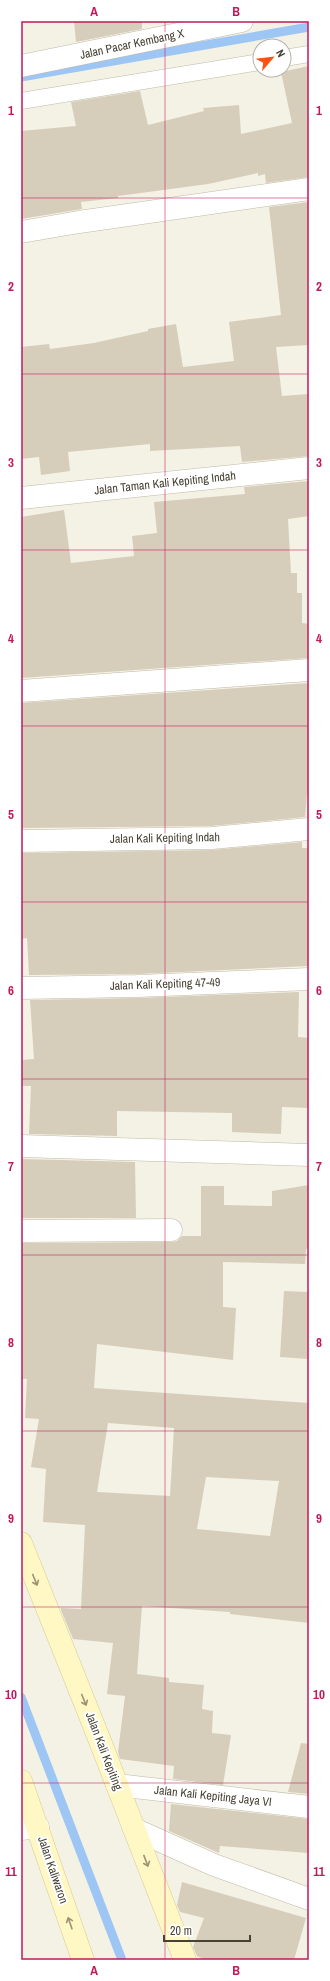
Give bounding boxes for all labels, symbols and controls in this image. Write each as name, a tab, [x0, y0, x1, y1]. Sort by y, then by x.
text: A	[90, 3, 98, 20]
text: B	[232, 3, 240, 20]
street label: Jalan Pacar Kembang X	[78, 25, 186, 63]
north arrow	[252, 38, 292, 78]
text: N	[273, 47, 289, 59]
text: 1	[8, 102, 14, 119]
text: 1	[316, 102, 322, 119]
text: 2	[8, 278, 14, 295]
text: 2	[316, 278, 322, 295]
text: 3	[8, 454, 14, 471]
text: 3	[316, 454, 322, 471]
street label: Jalan Taman Kali Kepiting Indah	[93, 468, 237, 498]
text: 4	[8, 630, 14, 647]
text: 4	[316, 630, 322, 647]
text: 5	[8, 806, 14, 823]
text: 5	[316, 806, 322, 823]
street label: Jalan Kali Kepiting Indah	[110, 829, 220, 847]
street label: Jalan Kali Kepiting 47-49	[109, 974, 221, 994]
text: 6	[8, 982, 14, 999]
text: 6	[316, 982, 322, 999]
text: 7	[8, 1158, 14, 1175]
text: 7	[316, 1158, 322, 1175]
text: 8	[8, 1334, 14, 1351]
text: 8	[316, 1334, 322, 1351]
text: 9	[8, 1510, 14, 1527]
text: 9	[316, 1510, 322, 1527]
one-way arrow	[32, 1573, 40, 1585]
text: 10	[5, 1686, 17, 1703]
text: 10	[313, 1686, 325, 1703]
one-way arrow	[80, 1694, 88, 1706]
street label: Jalan Kali Kepiting	[82, 1710, 126, 1793]
street label: Jalan Kali Kepiting Jaya VI	[153, 1782, 273, 1810]
street label: Jalan Kaliwaron	[34, 1834, 72, 1906]
one-way arrow	[143, 1854, 151, 1866]
text: 11	[5, 1863, 17, 1880]
text: 11	[313, 1863, 325, 1880]
one-way arrow	[66, 1917, 73, 1930]
scale bar	[164, 1917, 250, 1943]
text: 20 m	[170, 1923, 192, 1939]
text: A	[90, 1962, 98, 1979]
text: B	[232, 1962, 240, 1979]

